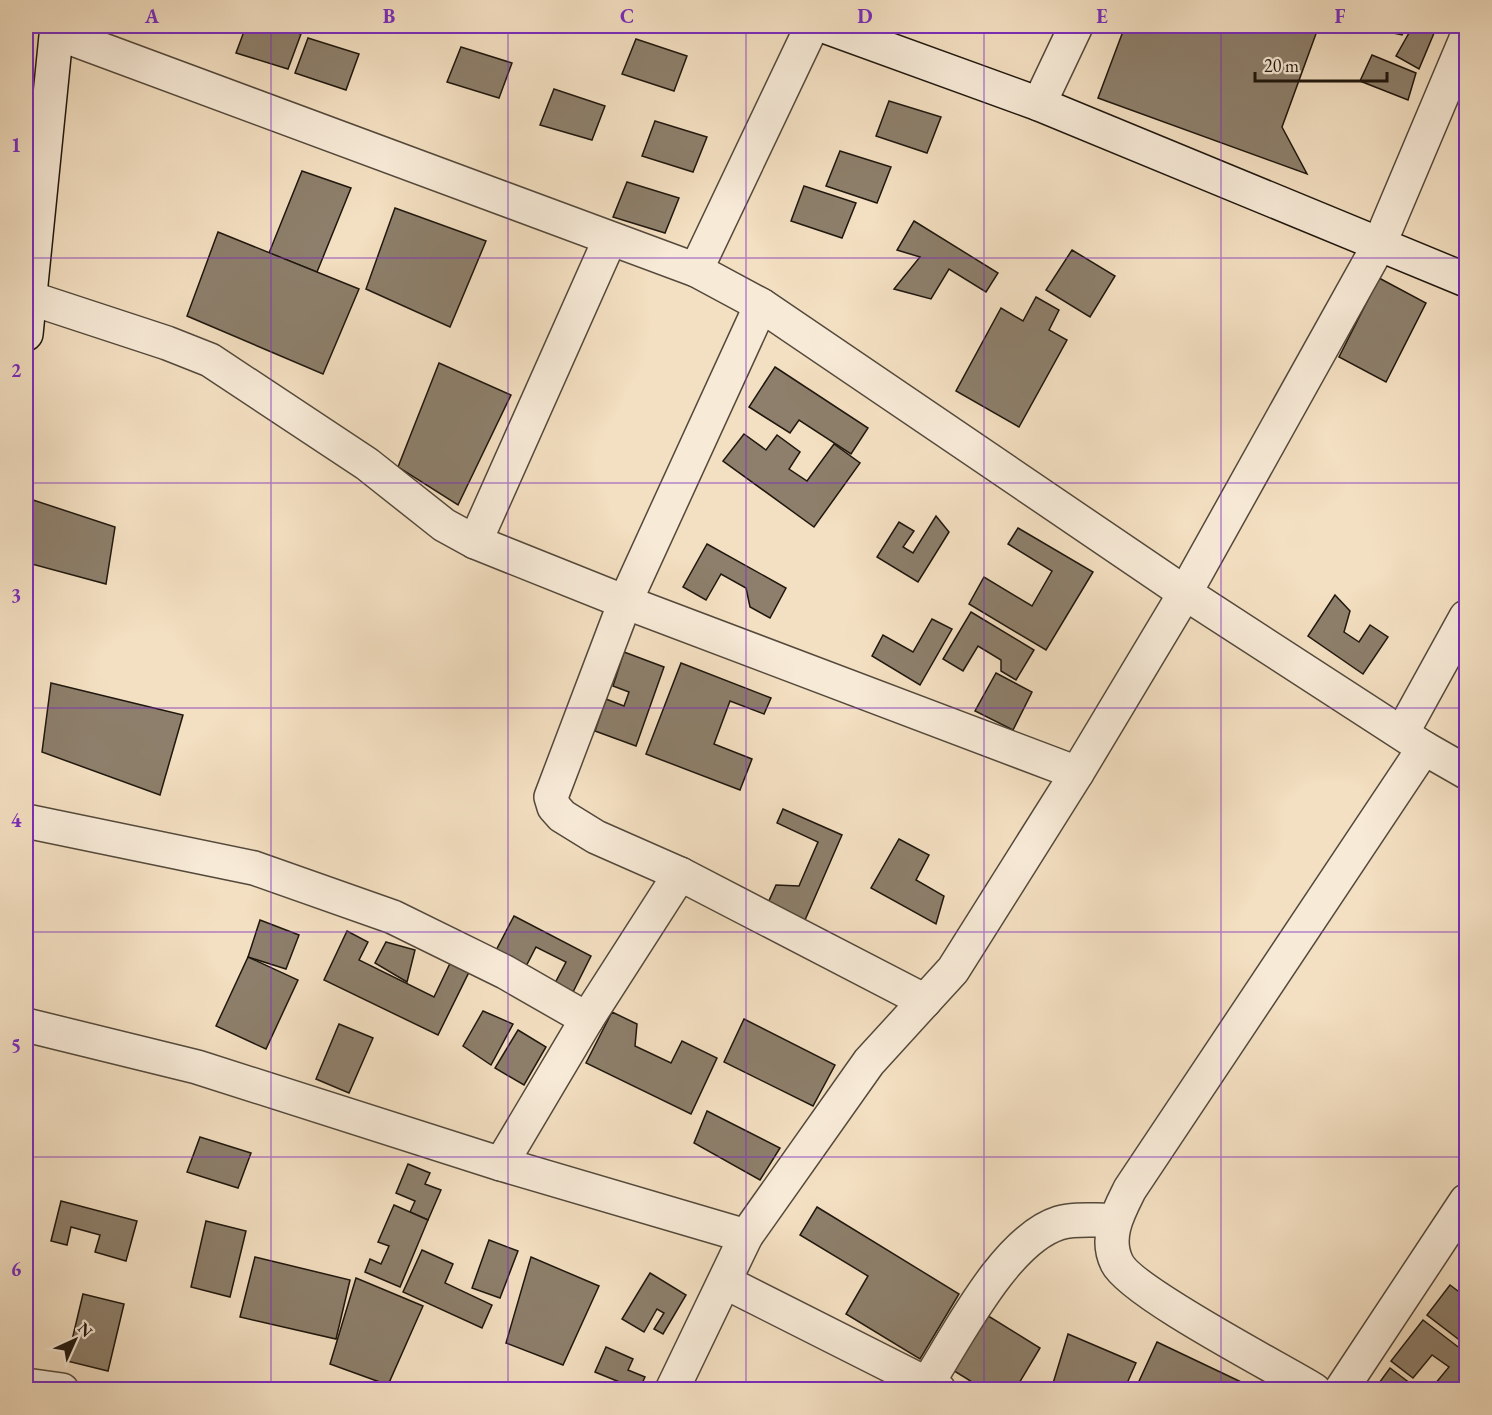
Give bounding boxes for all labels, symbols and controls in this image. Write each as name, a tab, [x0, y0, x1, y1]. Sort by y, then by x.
text: A	[144, 3, 160, 29]
text: B	[383, 3, 395, 29]
text: C	[620, 3, 634, 29]
text: D	[857, 3, 873, 29]
text: E	[1096, 3, 1108, 29]
text: F	[1335, 3, 1346, 29]
scale bar	[1255, 45, 1387, 83]
text: 20 m	[1264, 54, 1299, 77]
text: 1	[11, 132, 21, 158]
text: 2	[11, 357, 22, 383]
text: 3	[11, 582, 21, 608]
text: 4	[11, 807, 22, 833]
text: 5	[11, 1032, 21, 1058]
text: 6	[11, 1256, 22, 1282]
north arrow	[45, 1310, 105, 1370]
text: N	[73, 1318, 97, 1342]

